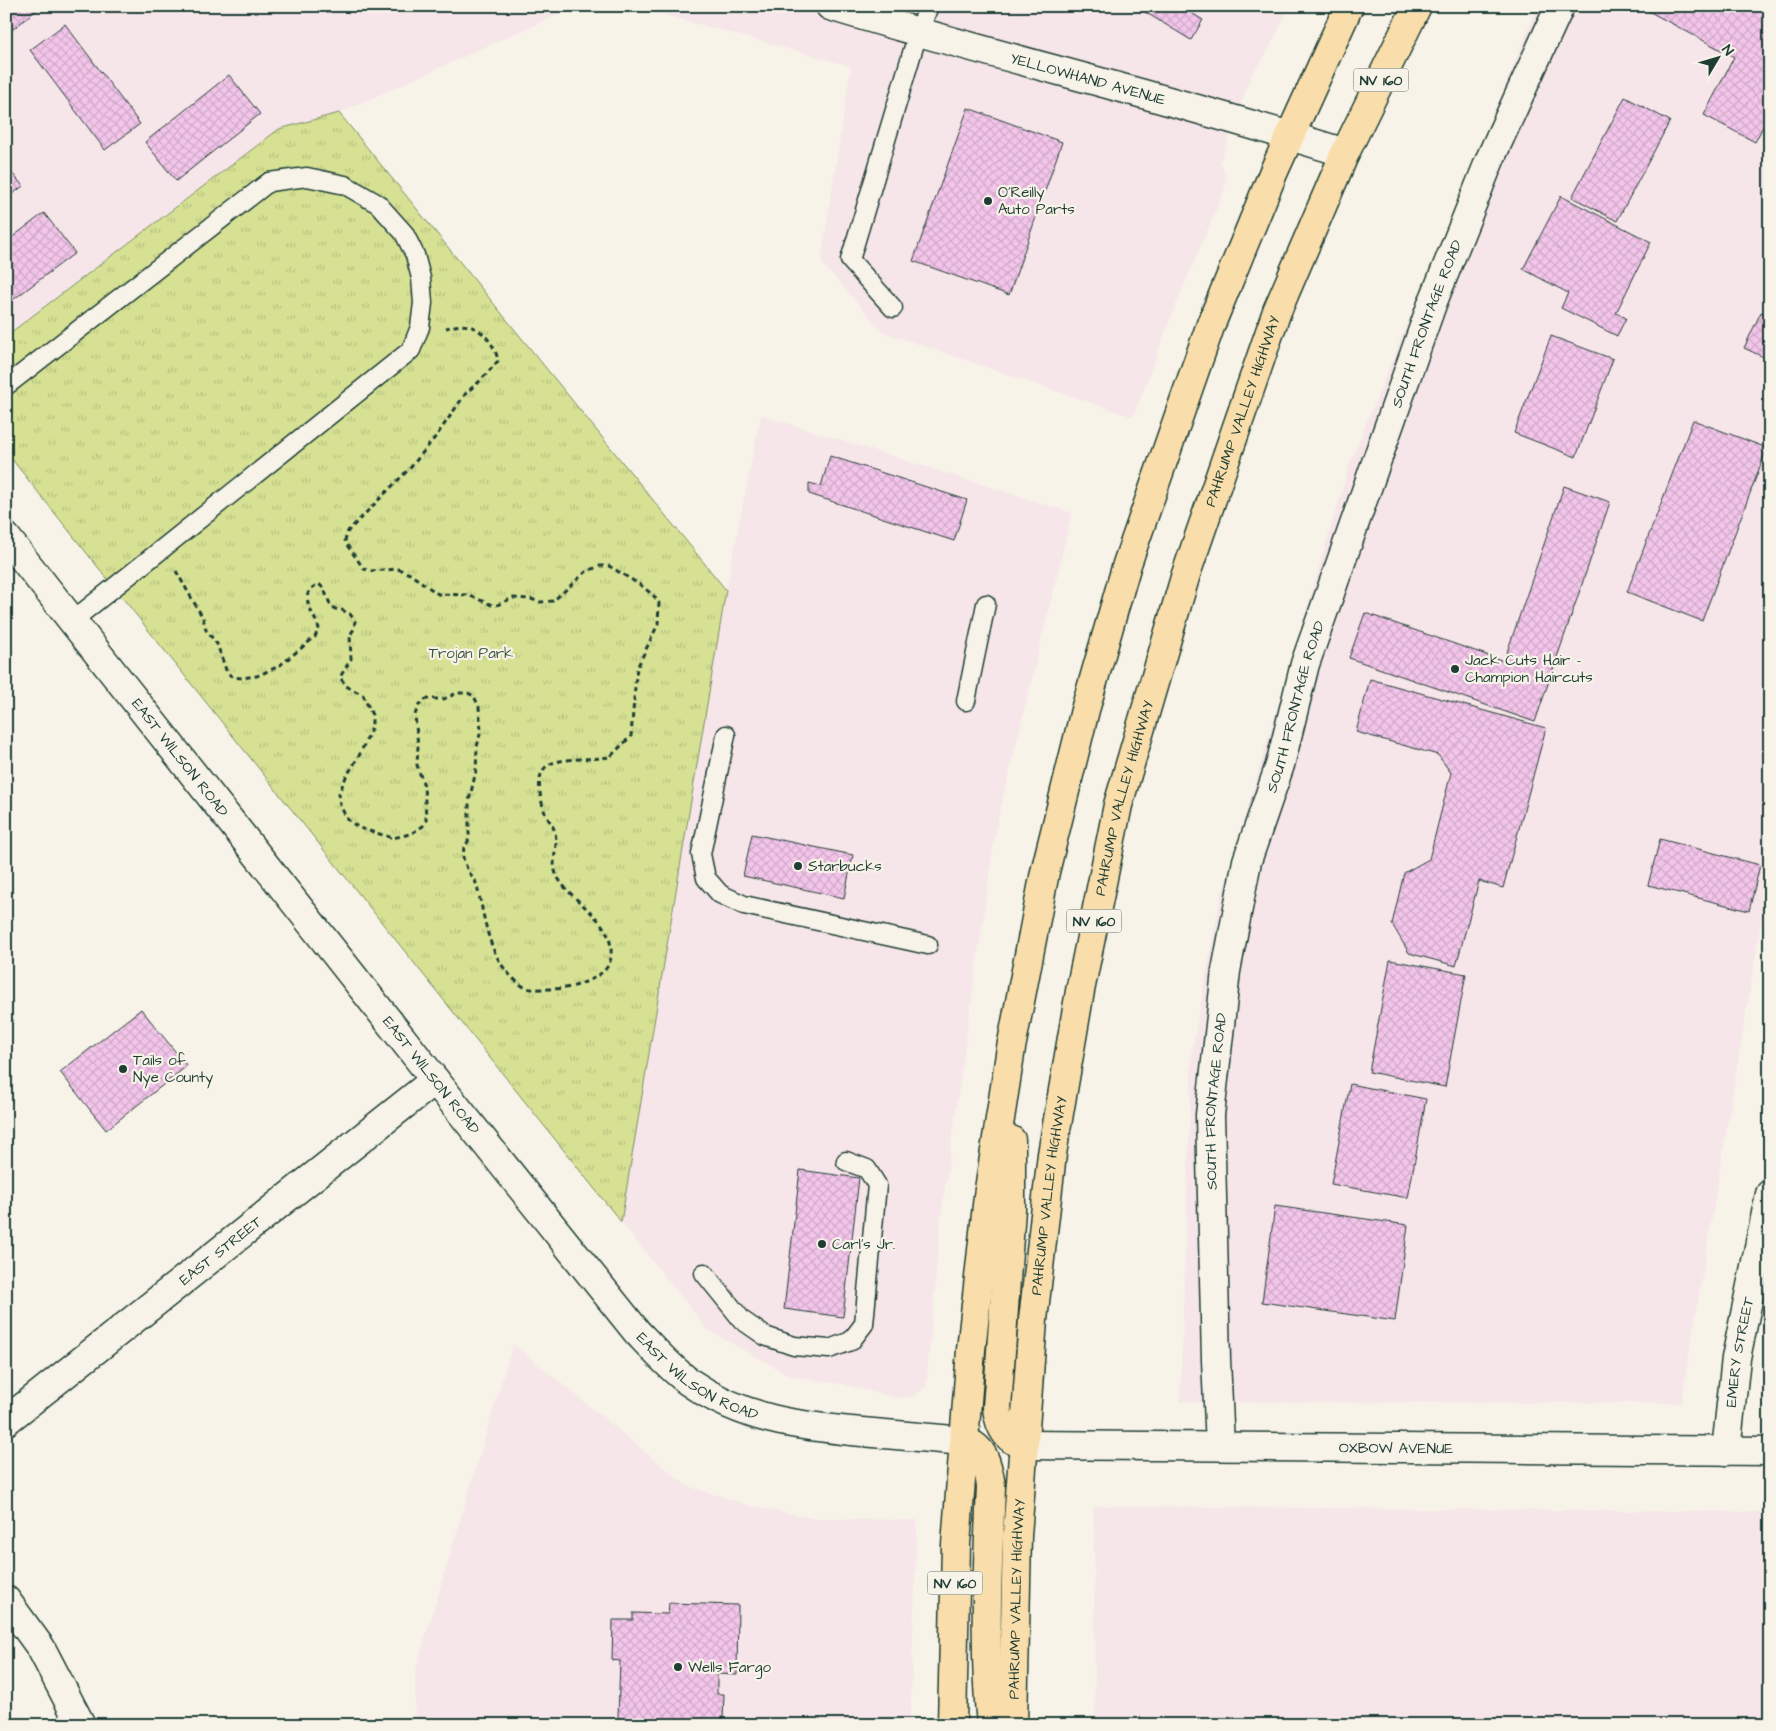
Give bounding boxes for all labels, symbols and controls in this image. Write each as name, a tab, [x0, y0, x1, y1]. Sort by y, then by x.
north arrow	[1694, 32, 1744, 82]
text: N	[1717, 41, 1738, 60]
street label: YELLOWHAND AVENUE	[1008, 48, 1168, 111]
road number: NV 160	[1354, 68, 1408, 92]
place label: O'Reilly Auto Parts	[998, 182, 1075, 220]
marker: O'Reilly Auto Parts	[982, 195, 994, 207]
street label: SOUTH FRONTAGE ROAD	[1386, 237, 1468, 411]
street label: PAHRUMP VALLEY HIGHWAY	[1200, 313, 1286, 510]
street label: SOUTH FRONTAGE ROAD	[1261, 618, 1330, 795]
park label: Trojan Park	[429, 643, 513, 664]
place label: Jack Cuts Hair - Champion Haircuts	[1465, 650, 1593, 688]
marker: Jack Cuts Hair - Champion Haircuts	[1449, 663, 1461, 675]
street label: EAST WILSON ROAD	[126, 694, 233, 822]
street label: PAHRUMP VALLEY HIGHWAY	[1090, 698, 1159, 898]
place label: Starbucks	[808, 856, 882, 877]
marker: Starbucks	[792, 860, 804, 872]
road number: NV 160	[1066, 909, 1122, 932]
street label: EAST WILSON ROAD	[378, 1012, 485, 1139]
street label: SOUTH FRONTAGE ROAD	[1200, 1012, 1232, 1190]
place label: Tails of Nye County	[133, 1050, 213, 1089]
marker: Tails of Nye County	[117, 1063, 129, 1075]
street label: PAHRUMP VALLEY HIGHWAY	[1026, 1094, 1073, 1296]
street label: EAST STREET	[175, 1211, 267, 1290]
place label: Carl's Jr.	[832, 1234, 895, 1255]
marker: Carl's Jr.	[816, 1238, 828, 1250]
street label: EMERY STREET	[1721, 1294, 1760, 1408]
street label: EAST WILSON ROAD	[631, 1328, 761, 1426]
street label: OXBOW AVENUE	[1339, 1438, 1453, 1459]
street label: PAHRUMP VALLEY HIGHWAY	[1004, 1498, 1031, 1700]
road number: NV 160	[928, 1572, 982, 1595]
place label: Wells Fargo	[688, 1657, 772, 1679]
marker: Wells Fargo	[672, 1661, 684, 1673]

